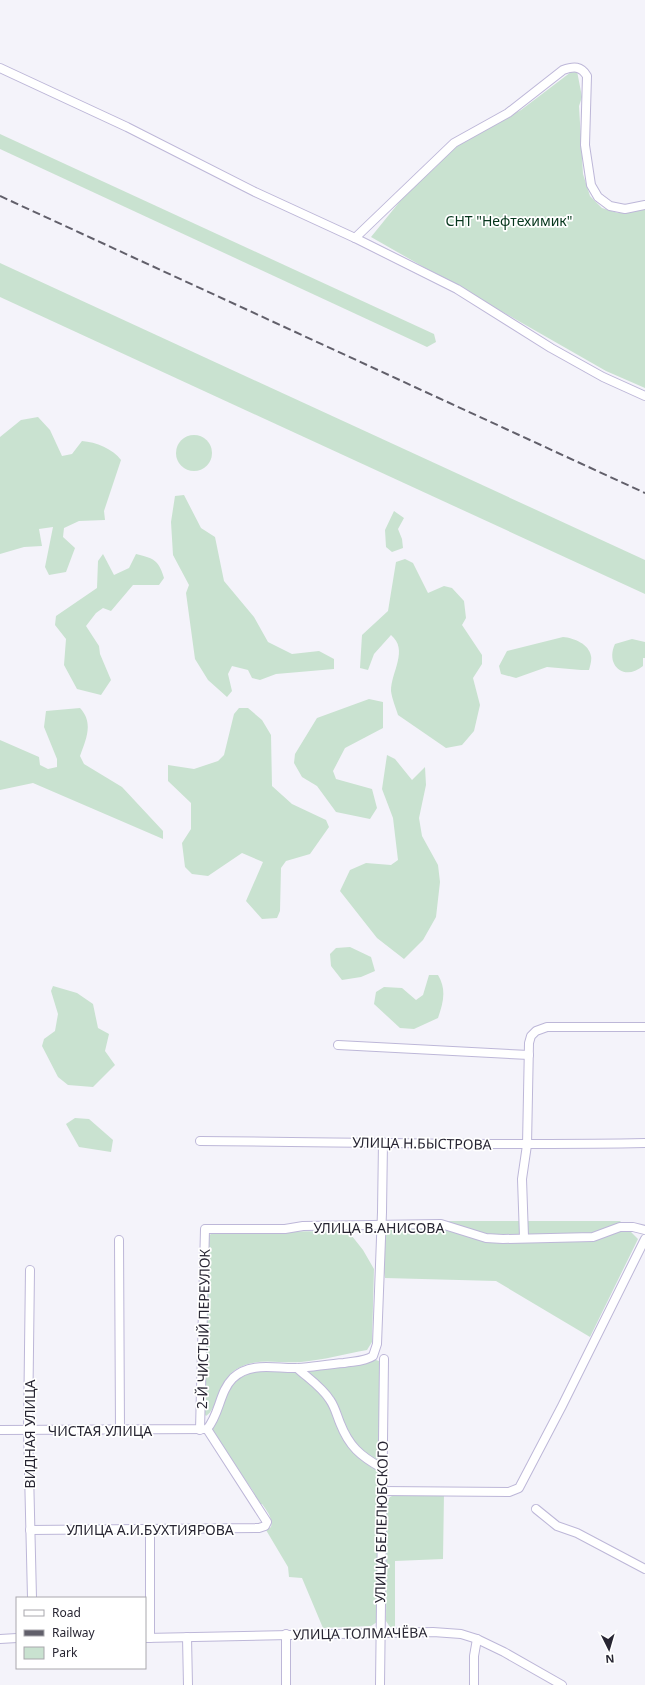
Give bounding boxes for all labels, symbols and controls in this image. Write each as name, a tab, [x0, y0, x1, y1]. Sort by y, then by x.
park label: СНТ "Нефтехимик"	[445, 211, 573, 230]
street label: УЛИЦА Н.БЫСТРОВА	[352, 1132, 492, 1154]
street label: УЛИЦА В.АНИСОВА	[314, 1218, 444, 1237]
street label: 2-Й ЧИСТЫЙ ПЕРЕУЛОК	[192, 1248, 214, 1409]
street label: ВИДНАЯ УЛИЦА	[20, 1380, 39, 1488]
street label: ЧИСТАЯ УЛИЦА	[48, 1421, 152, 1440]
street label: УЛИЦА БЕЛЕЛЮБСКОГО	[370, 1441, 392, 1603]
street label: УЛИЦА А.И.БУХТИЯРОВА	[66, 1520, 234, 1539]
legend	[16, 1597, 146, 1669]
text: Road	[52, 1604, 81, 1621]
street label: УЛИЦА ТОЛМАЧЁВА	[293, 1622, 427, 1644]
text: Railway	[52, 1624, 96, 1641]
north arrow	[589, 1629, 629, 1669]
text: Park	[52, 1644, 78, 1661]
text: N	[605, 1652, 615, 1667]

